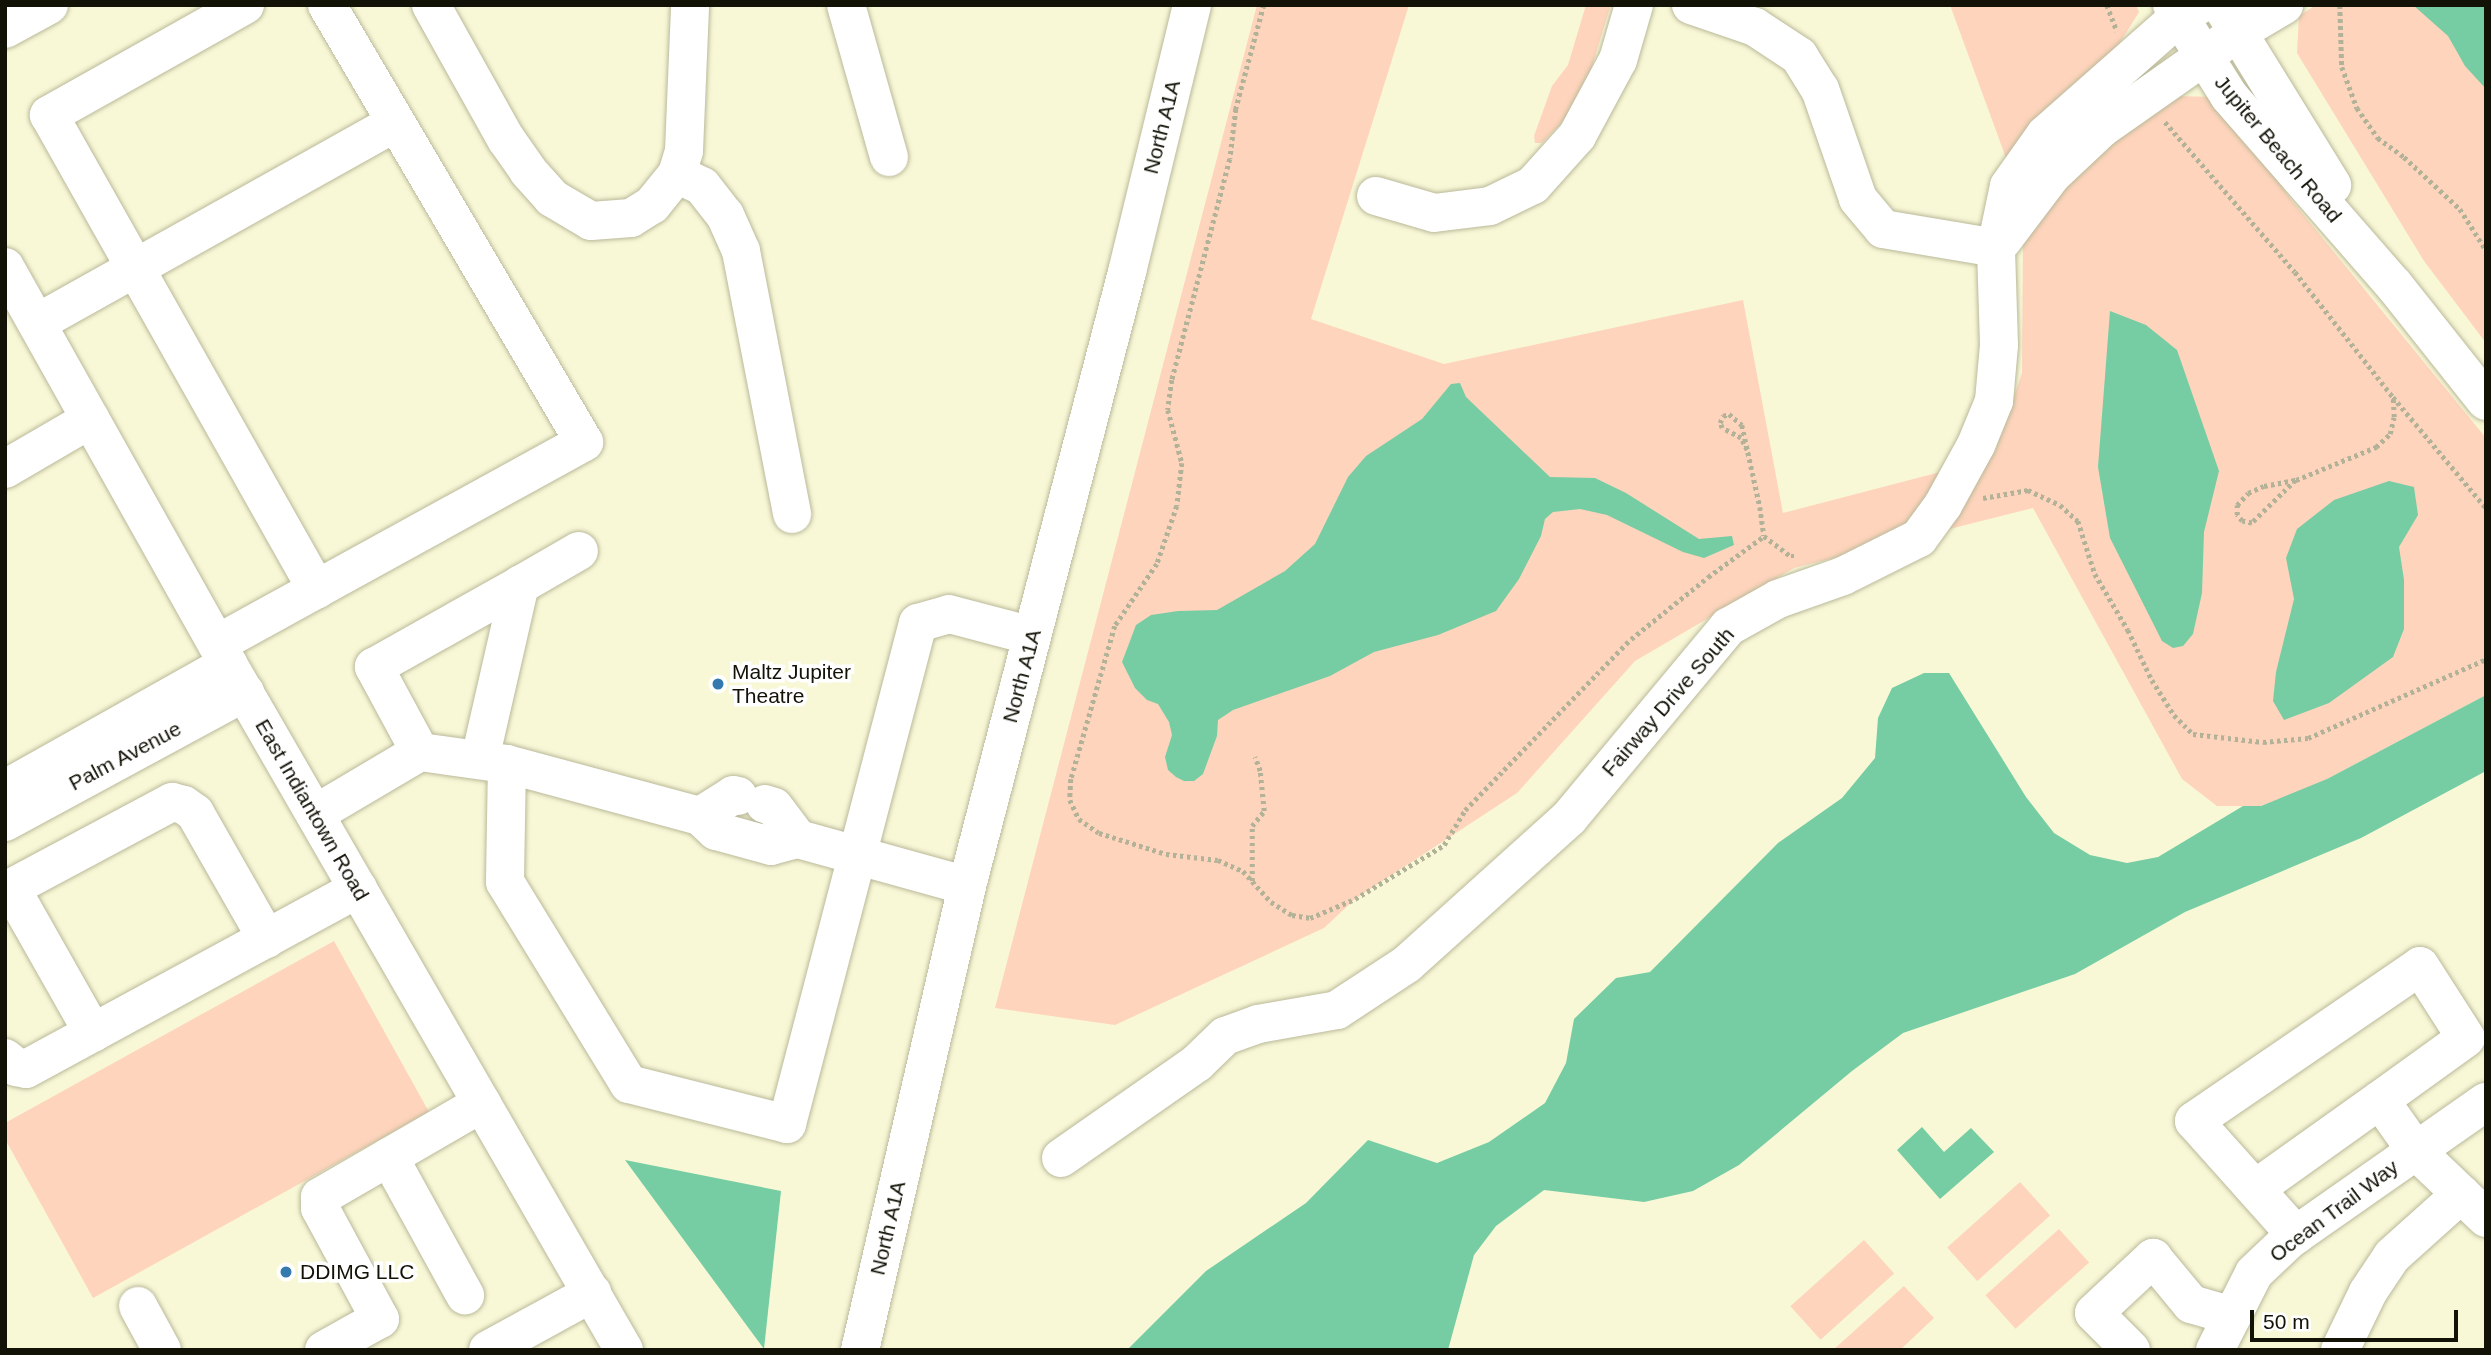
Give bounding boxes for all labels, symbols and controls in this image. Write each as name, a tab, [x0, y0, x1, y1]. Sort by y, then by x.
street label: Jupiter Beach Road	[2209, 70, 2347, 228]
street label: North A1A	[1138, 77, 1186, 177]
street label: Fairway Drive South	[1596, 622, 1740, 782]
street label: North A1A	[997, 626, 1047, 726]
place label: Maltz Jupiter Theatre	[732, 659, 851, 709]
marker: Maltz Jupiter Theatre	[710, 676, 726, 692]
street label: East Indiantown Road	[250, 715, 374, 905]
street label: Palm Avenue	[64, 716, 186, 796]
street label: Ocean Trail Way	[2265, 1154, 2403, 1268]
street label: North A1A	[865, 1178, 911, 1278]
place label: DDIMG LLC	[300, 1259, 414, 1285]
marker: DDIMG LLC	[278, 1264, 294, 1280]
scale bar	[2253, 1296, 2461, 1340]
text: 50 m	[2263, 1310, 2310, 1333]

